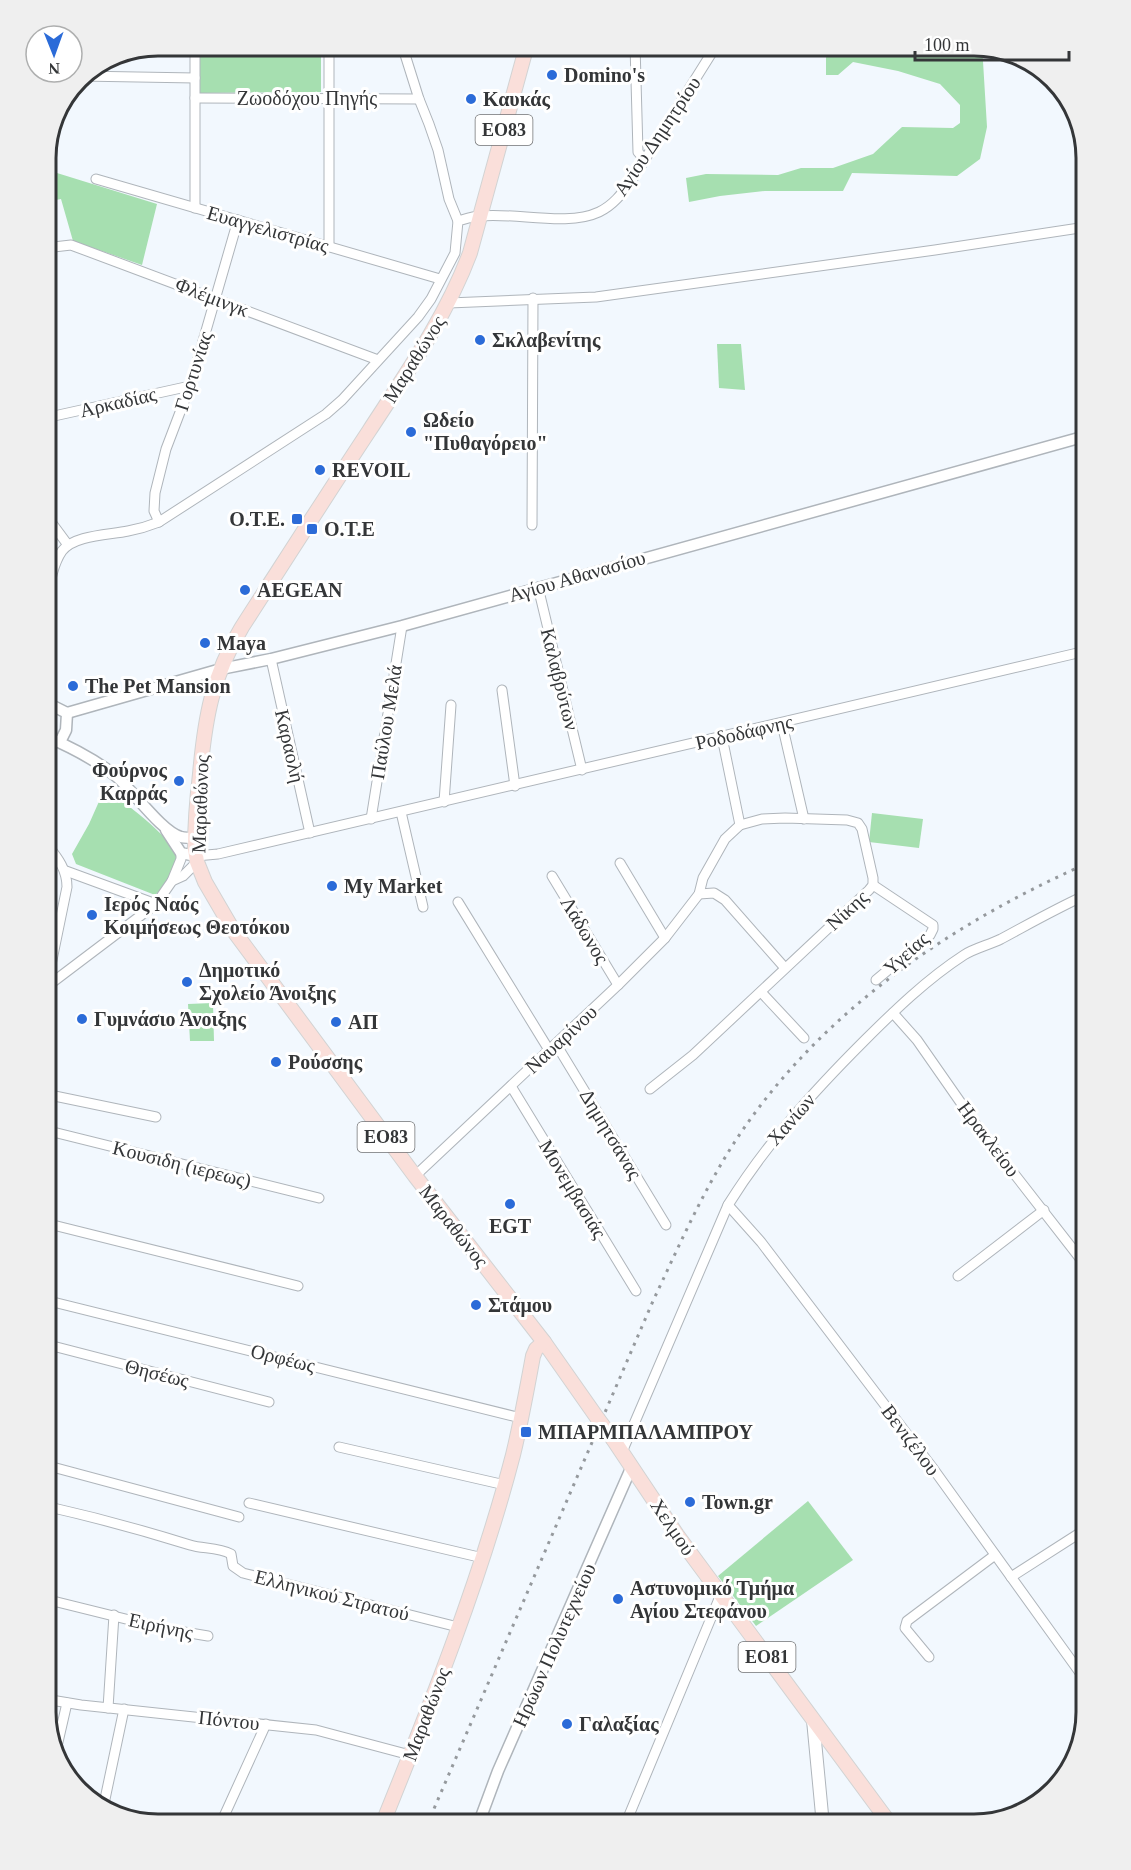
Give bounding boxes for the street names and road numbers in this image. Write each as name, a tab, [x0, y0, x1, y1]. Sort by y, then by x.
street label: Αγίου Δημητρίου	[609, 72, 706, 200]
street label: Ζωοδόχου Πηγής	[237, 87, 377, 110]
road number: ΕΟ83	[476, 115, 532, 145]
street label: Ευαγγελιστρίας	[204, 201, 332, 258]
street label: Φλέμινγκ	[172, 273, 252, 322]
street label: Μαραθώνος	[379, 311, 450, 407]
street label: Γορτυνίας	[170, 328, 217, 414]
street label: Αρκαδίας	[78, 382, 159, 422]
street label: Αγίου Αθανασίου	[506, 546, 648, 607]
street label: Καλαβρύτων	[536, 626, 583, 733]
street label: Παύλου Μελά	[366, 663, 406, 781]
street label: Καραολή	[270, 707, 309, 785]
street label: Ροδοδάφνης	[693, 710, 795, 755]
street label: Μαραθώνος	[187, 754, 214, 854]
street label: Νίκης	[822, 885, 873, 935]
street label: Λάδωνος	[556, 892, 614, 968]
street label: Υγείας	[879, 927, 934, 980]
street label: Ναυαρίνου	[521, 1000, 602, 1078]
street label: Δημητσάνας	[575, 1085, 647, 1184]
street label: Χανίων	[763, 1089, 819, 1149]
street label: Ηρακλείου	[953, 1097, 1024, 1182]
road number: ΕΟ83	[358, 1122, 414, 1152]
street label: Κουσιδη (ιερεως)	[110, 1136, 254, 1193]
street label: Μονεμβασιάς	[534, 1136, 611, 1243]
street label: Μαραθώνος	[414, 1180, 493, 1272]
street label: Ορφέως	[248, 1339, 317, 1378]
street label: Θησέως	[122, 1354, 191, 1393]
street label: Βενιζέλου	[877, 1400, 945, 1480]
street label: Χελμού	[645, 1495, 700, 1560]
street label: Ηρώων Πολυτεχνείου	[508, 1560, 601, 1731]
street label: Ελληνικού Στρατού	[252, 1565, 412, 1626]
street label: Ειρήνης	[126, 1608, 195, 1645]
road number: ΕΟ81	[738, 1642, 795, 1672]
street label: Μαραθώνος	[398, 1664, 455, 1764]
street label: Πόντου	[197, 1706, 261, 1734]

